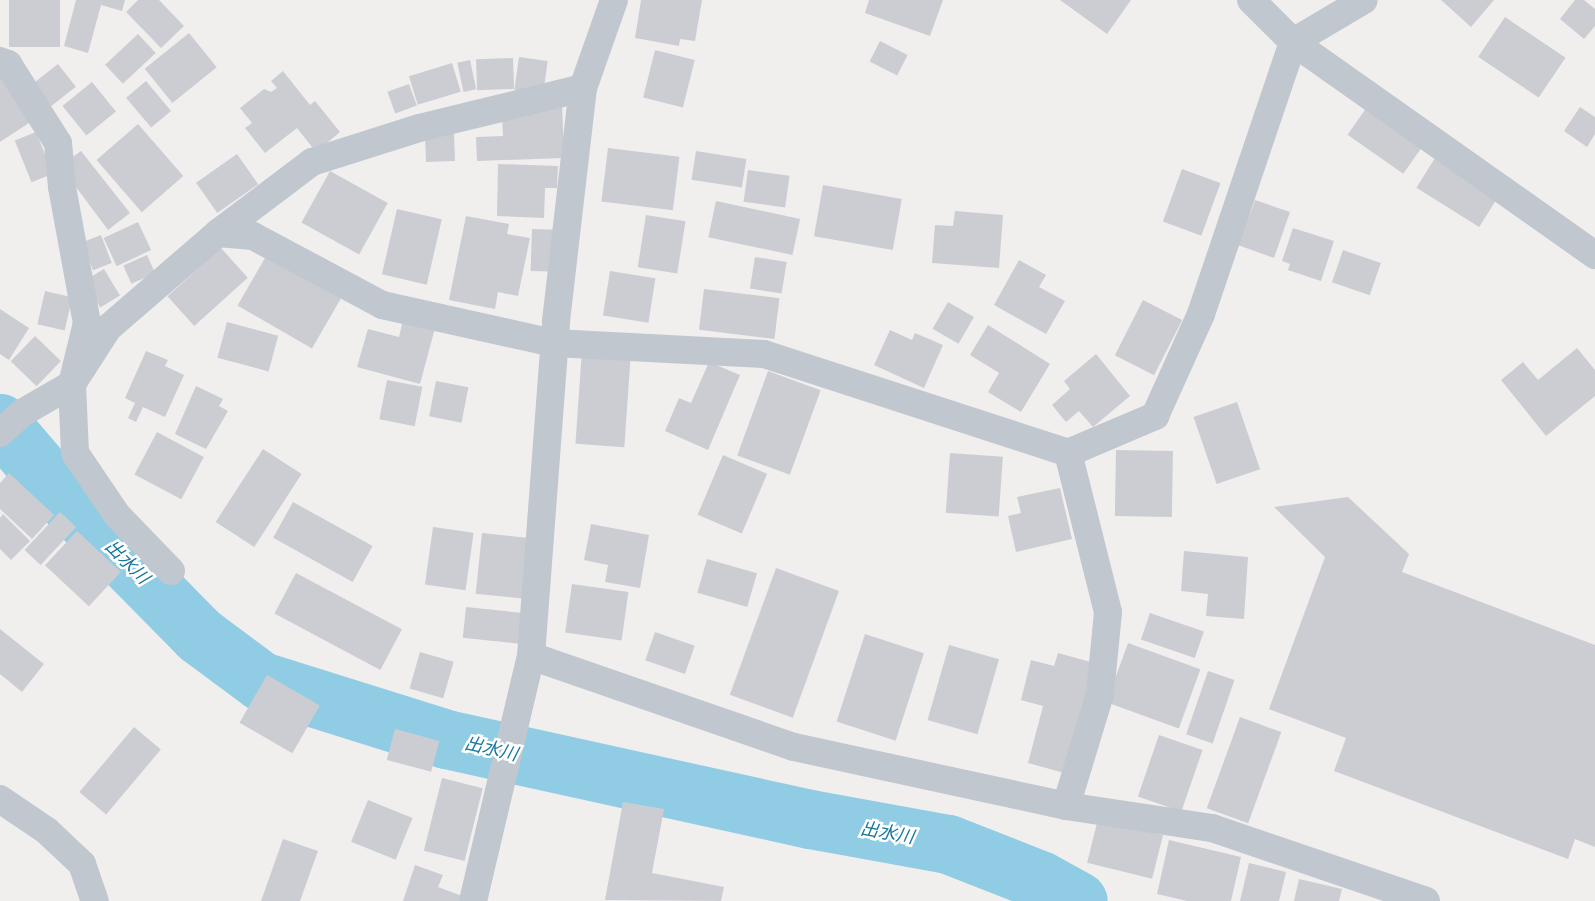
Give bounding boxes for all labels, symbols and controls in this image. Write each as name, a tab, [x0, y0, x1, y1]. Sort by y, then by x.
water label: 出水川	[100, 535, 154, 589]
water label: 出水川	[462, 732, 520, 766]
water label: 出水川	[859, 818, 915, 848]

